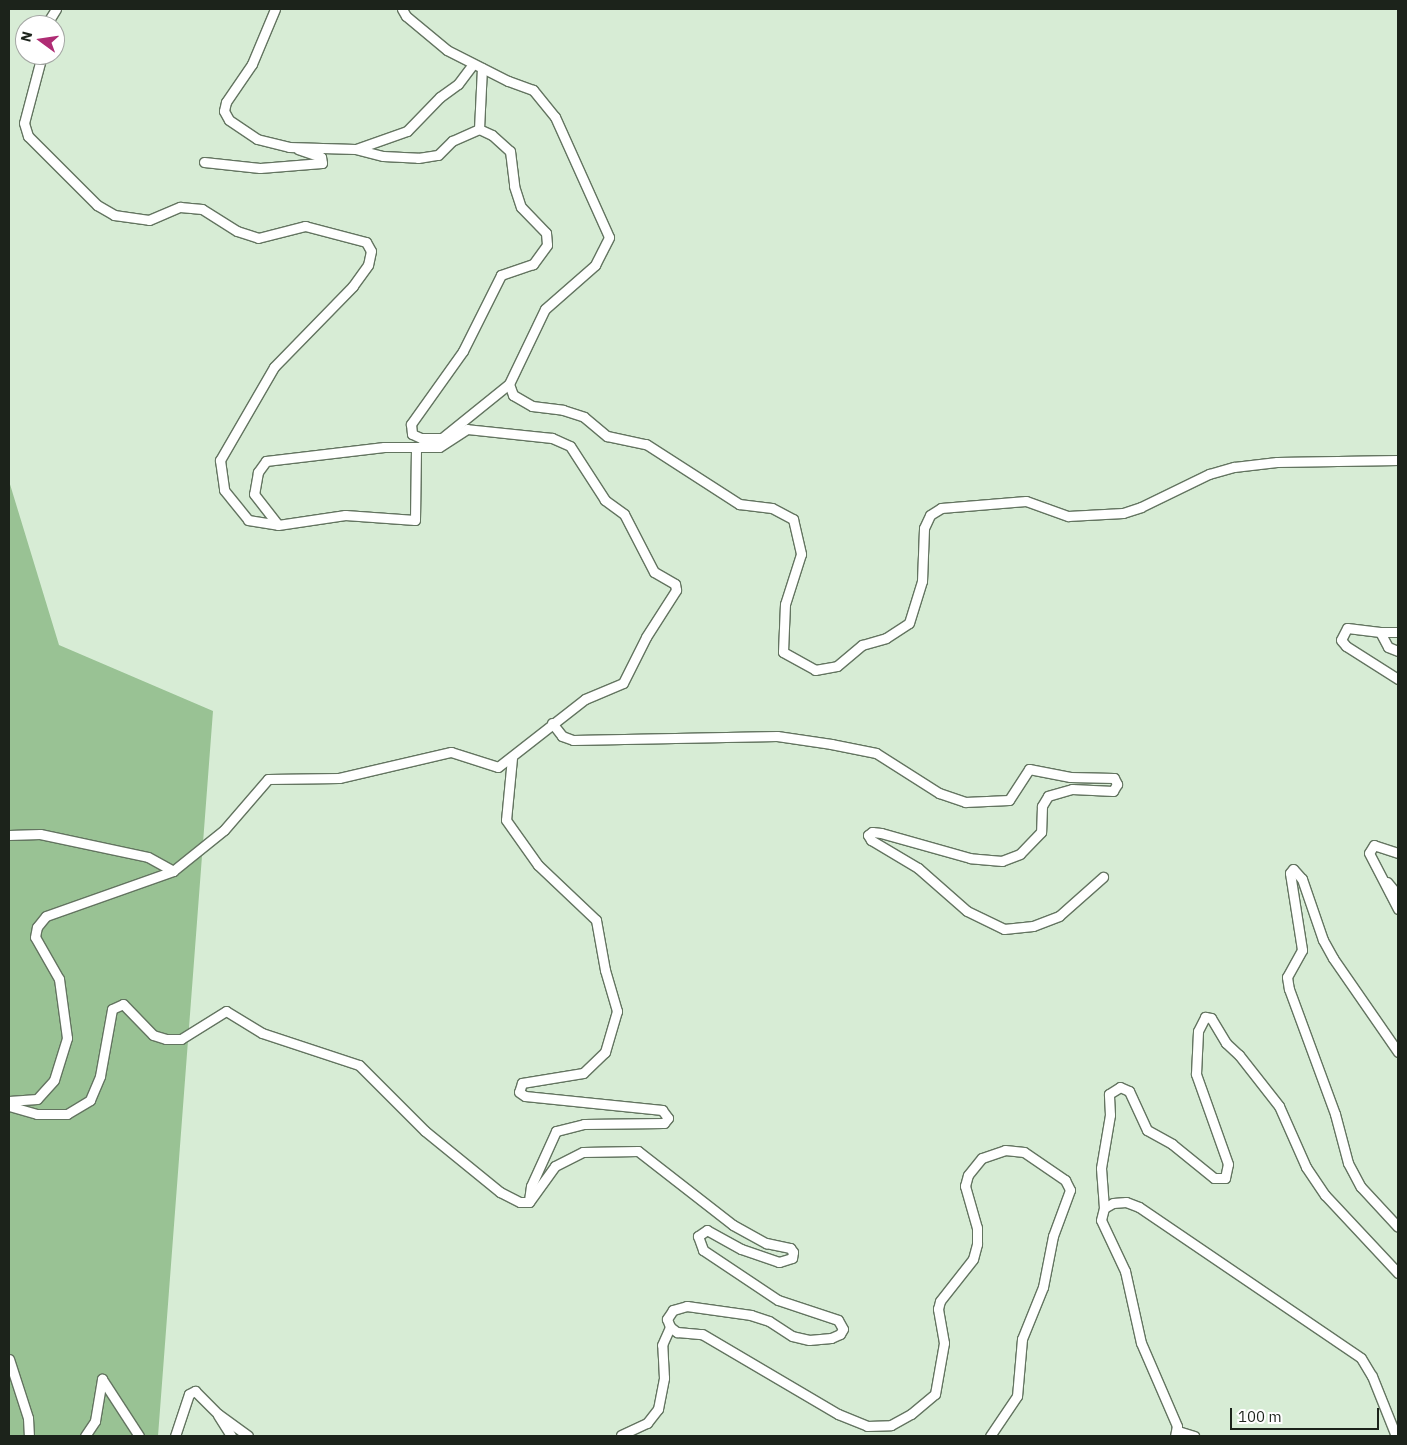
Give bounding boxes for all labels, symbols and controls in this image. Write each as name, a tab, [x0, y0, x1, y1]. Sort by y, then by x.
north arrow	[15, 15, 65, 65]
text: N	[16, 30, 36, 44]
scale bar	[1232, 1398, 1381, 1430]
text: 100 m	[1238, 1407, 1282, 1426]

